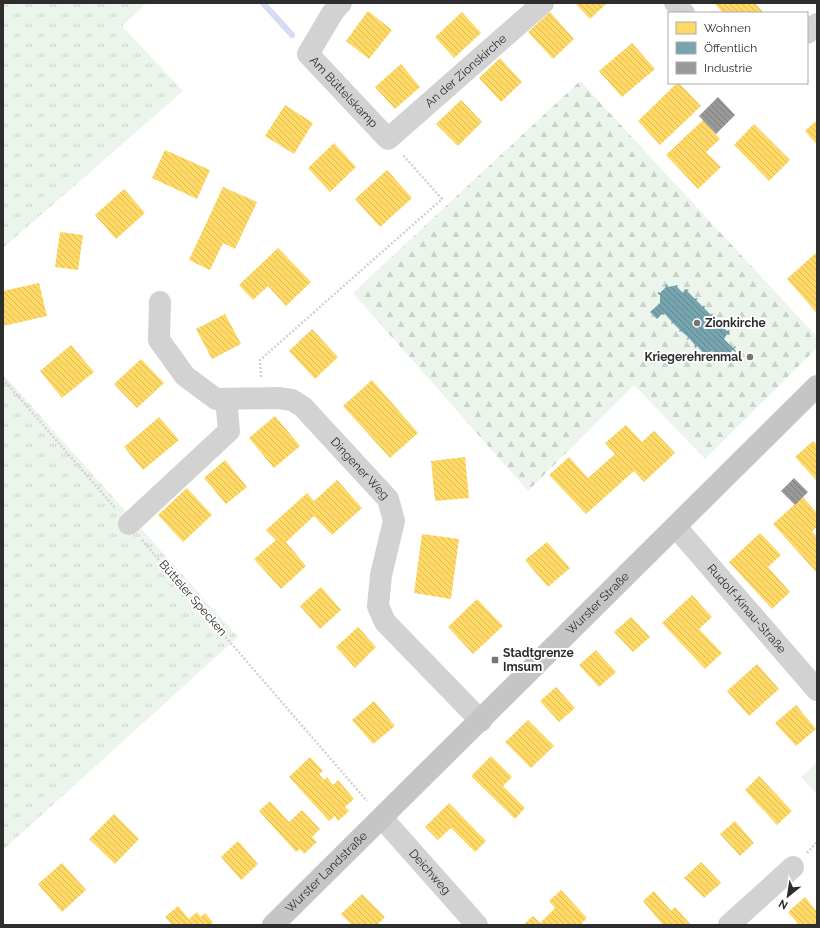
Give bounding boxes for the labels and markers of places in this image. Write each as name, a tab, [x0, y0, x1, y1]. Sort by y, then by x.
place label: Zionkirche	[705, 316, 766, 330]
marker: Zionkirche	[692, 318, 702, 328]
place label: Kriegerehrenmal	[644, 350, 742, 364]
marker: Kriegerehrenmal	[745, 352, 755, 362]
place label: Stadtgrenze Imsum	[503, 646, 574, 674]
marker: Stadtgrenze Imsum	[490, 655, 500, 665]

